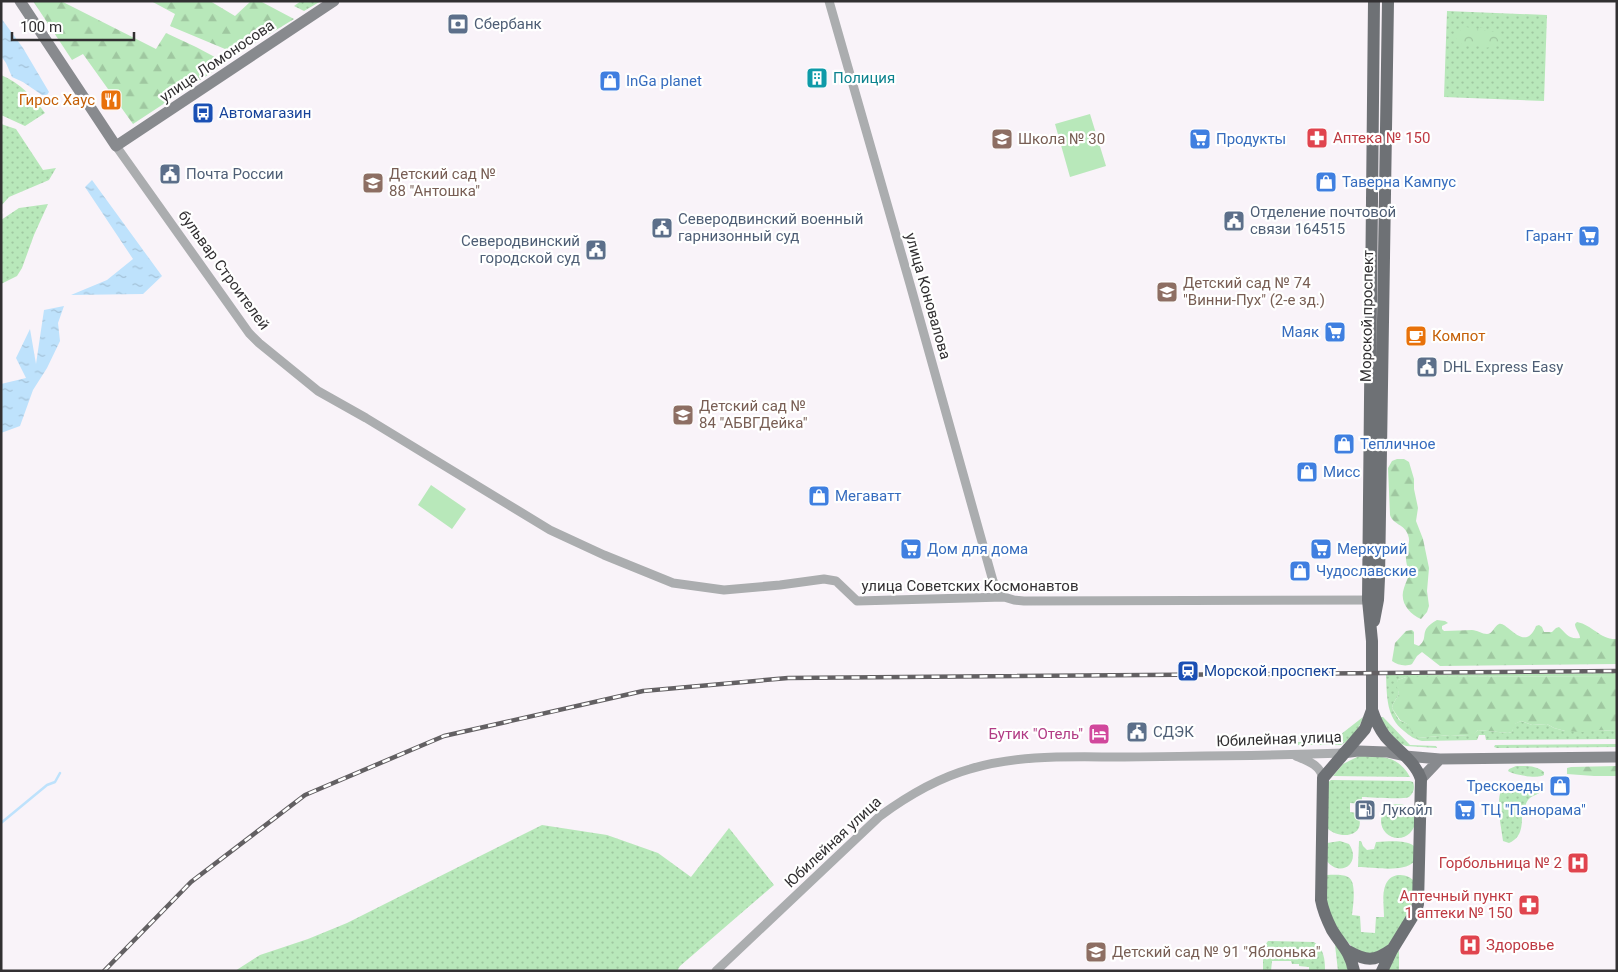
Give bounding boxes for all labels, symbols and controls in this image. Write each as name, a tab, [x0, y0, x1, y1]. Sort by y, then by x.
scale bar	[12, 10, 135, 42]
bank icon: Сбербанк	[446, 12, 470, 36]
place label: Сбербанк	[474, 15, 542, 33]
street label: улица Ломоносова	[156, 16, 278, 106]
text: 100 m	[20, 18, 62, 36]
building icon: Полиция	[805, 66, 829, 90]
shop icon: InGa planet	[598, 69, 622, 93]
place label: Полиция	[833, 69, 895, 87]
place label: InGa planet	[626, 72, 702, 90]
restaurant icon: Гирос Хаус	[99, 88, 123, 112]
place label: Гирос Хаус	[19, 91, 95, 109]
bus stop icon: Автомагазин	[191, 101, 215, 125]
place label: Автомагазин	[219, 104, 311, 122]
pharmacy icon: Аптека № 150	[1305, 126, 1329, 150]
school or university icon: Школа № 30	[990, 127, 1014, 151]
supermarket icon: Продукты	[1188, 127, 1212, 151]
place label: Аптека № 150	[1333, 129, 1430, 147]
place label: Школа № 30	[1018, 130, 1105, 148]
place label: Продукты	[1216, 130, 1286, 148]
public building icon: Почта России	[158, 162, 182, 186]
place label: Почта России	[186, 165, 283, 183]
place label: Детский сад № 88 "Антошка"	[389, 165, 496, 200]
shop icon: Таверна Кампус	[1314, 170, 1338, 194]
school or university icon: Детский сад № 88 "Антошка"	[361, 171, 385, 195]
place label: Таверна Кампус	[1342, 173, 1456, 191]
place label: Отделение почтовой связи 164515	[1250, 203, 1396, 238]
street label: бульвар Строителей	[175, 207, 273, 333]
public building icon: Отделение почтовой связи 164515	[1222, 209, 1246, 233]
place label: Северодвинский военный гарнизонный суд	[678, 210, 863, 245]
public building icon: Северодвинский военный гарнизонный суд	[650, 216, 674, 240]
supermarket icon: Гарант	[1577, 224, 1601, 248]
place label: Гарант	[1526, 227, 1573, 245]
street label: улица Коновалова	[901, 231, 955, 361]
place label: Северодвинский городской суд	[461, 232, 580, 267]
public building icon: Северодвинский городской суд	[584, 238, 608, 262]
street label: Морской проспект	[1357, 250, 1377, 382]
place label: Детский сад № 74 "Винни-Пух" (2-е зд.)	[1183, 274, 1325, 309]
school or university icon: Детский сад № 74 "Винни-Пух" (2-е зд.)	[1155, 280, 1179, 304]
supermarket icon: Маяк	[1323, 320, 1347, 344]
place label: Маяк	[1281, 323, 1319, 341]
cafe icon: Компот	[1404, 324, 1428, 348]
place label: Компот	[1432, 327, 1485, 345]
public building icon: DHL Express Easy	[1415, 355, 1439, 379]
place label: DHL Express Easy	[1443, 358, 1563, 376]
place label: Детский сад № 84 "АБВГДейка"	[699, 397, 808, 432]
school or university icon: Детский сад № 84 "АБВГДейка"	[671, 403, 695, 427]
shop icon: Тепличное	[1332, 432, 1356, 456]
place label: Тепличное	[1360, 435, 1436, 453]
shop icon: Мисс	[1295, 460, 1319, 484]
place label: Мисс	[1323, 463, 1361, 481]
shop icon: Мегаватт	[807, 484, 831, 508]
place label: Мегаватт	[835, 487, 902, 505]
supermarket icon: Дом для дома	[899, 537, 923, 561]
supermarket icon: Меркурий	[1309, 537, 1333, 561]
place label: Дом для дома	[927, 540, 1028, 558]
place label: Меркурий	[1337, 540, 1407, 558]
shop icon: Чудославские	[1288, 559, 1312, 583]
place label: Чудославские	[1316, 562, 1416, 580]
street label: улица Советских Космонавтов	[862, 577, 1078, 595]
station icon: Морской проспект	[1176, 659, 1200, 683]
place label: Морской проспект	[1204, 662, 1336, 680]
public building icon: СДЭК	[1125, 720, 1149, 744]
hotel icon: Бутик "Отель"	[1087, 722, 1111, 746]
place label: СДЭК	[1153, 723, 1194, 741]
place label: Бутик "Отель"	[988, 725, 1083, 743]
street label: Юбилейная улица	[1216, 728, 1342, 750]
shop icon: Трескоеды	[1548, 774, 1572, 798]
place label: Трескоеды	[1466, 777, 1544, 795]
street label: Юбилейная улица	[781, 793, 885, 891]
fuel station icon: Лукойл	[1353, 798, 1377, 822]
supermarket icon: ТЦ "Панорама"	[1453, 798, 1477, 822]
place label: Лукойл	[1381, 801, 1433, 819]
place label: ТЦ "Панорама"	[1481, 801, 1586, 819]
hospital icon: Горбольница № 2	[1566, 851, 1590, 875]
place label: Горбольница № 2	[1439, 854, 1562, 872]
place label: Аптечный пункт 1 аптеки № 150	[1399, 887, 1513, 922]
pharmacy icon: Аптечный пункт 1 аптеки № 150	[1517, 893, 1541, 917]
hospital icon: Здоровье	[1458, 933, 1482, 957]
place label: Здоровье	[1486, 936, 1554, 954]
school or university icon: Детский сад № 91 "Яблонька"	[1084, 940, 1108, 964]
place label: Детский сад № 91 "Яблонька"	[1112, 943, 1321, 961]

